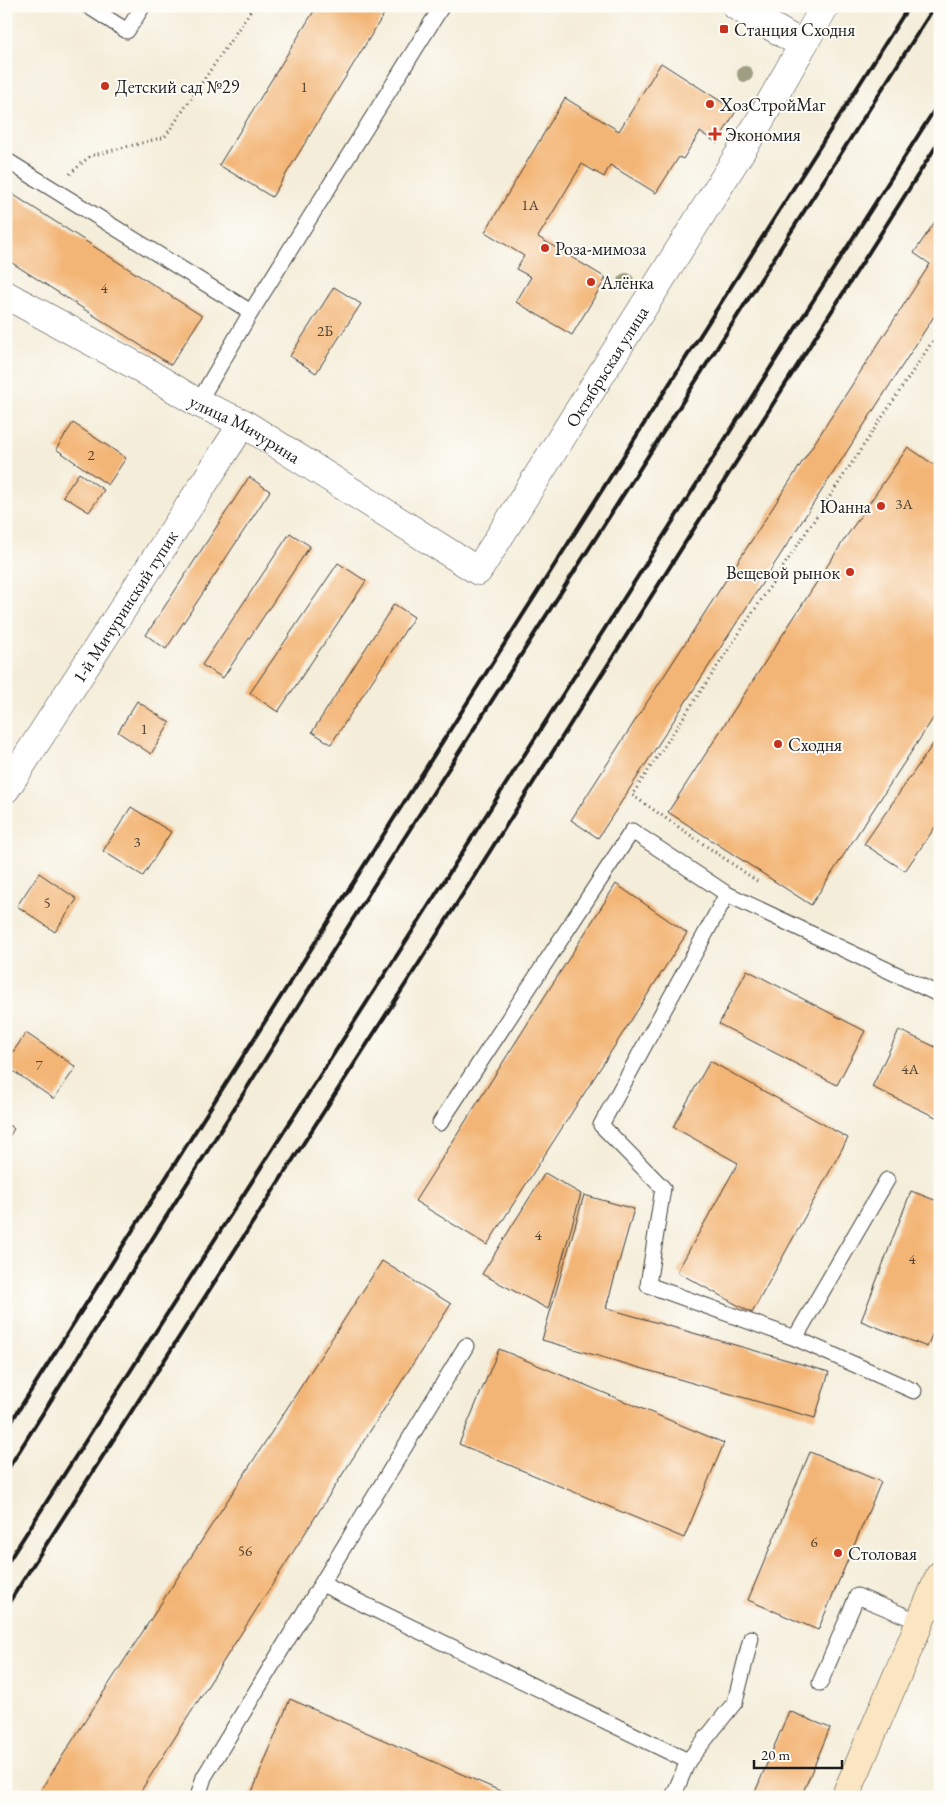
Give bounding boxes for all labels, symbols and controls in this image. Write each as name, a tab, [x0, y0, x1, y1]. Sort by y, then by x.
place label: Станция Сходня	[734, 18, 855, 41]
marker: Станция Сходня	[718, 23, 730, 35]
place label: Детский сад №29	[115, 75, 240, 98]
house number: 1	[300, 77, 308, 96]
marker: Детский сад №29	[99, 80, 111, 92]
place label: ХозСтройМаг	[719, 93, 826, 116]
marker: ХозСтройМаг	[704, 98, 716, 110]
place label: Экономия	[725, 123, 801, 146]
marker: Экономия	[709, 128, 721, 140]
house number: 1А	[521, 195, 539, 214]
place label: Роза-мимоза	[555, 237, 647, 260]
marker: Роза-мимоза	[539, 242, 551, 254]
place label: Алёнка	[600, 271, 655, 294]
marker: Алёнка	[585, 276, 597, 288]
house number: 4	[100, 278, 108, 297]
street label: Октябрьская улица	[560, 301, 653, 431]
house number: 2Б	[317, 321, 333, 340]
street label: улица Мичурина	[185, 389, 306, 468]
house number: 2	[87, 445, 95, 464]
house number: 3А	[895, 494, 913, 513]
place label: Юанна	[819, 495, 872, 518]
marker: Юанна	[875, 500, 887, 512]
street label: 1-й Мичуринский тупик	[67, 525, 183, 687]
place label: Вещевой рынок	[726, 561, 840, 584]
marker: Вещевой рынок	[844, 566, 856, 578]
house number: 1	[140, 719, 148, 738]
place label: Сходня	[788, 733, 842, 756]
marker: Сходня	[772, 738, 784, 750]
house number: 3	[133, 832, 141, 851]
house number: 5	[43, 893, 51, 912]
house number: 7	[35, 1055, 43, 1074]
house number: 4А	[901, 1059, 919, 1078]
house number: 4	[534, 1225, 542, 1244]
house number: 4	[908, 1249, 916, 1268]
house number: 6	[810, 1532, 818, 1551]
house number: 56	[238, 1541, 252, 1560]
place label: Столовая	[848, 1542, 917, 1565]
marker: Столовая	[832, 1547, 844, 1559]
scale bar	[754, 1738, 841, 1770]
text: 20 m	[761, 1745, 790, 1764]

